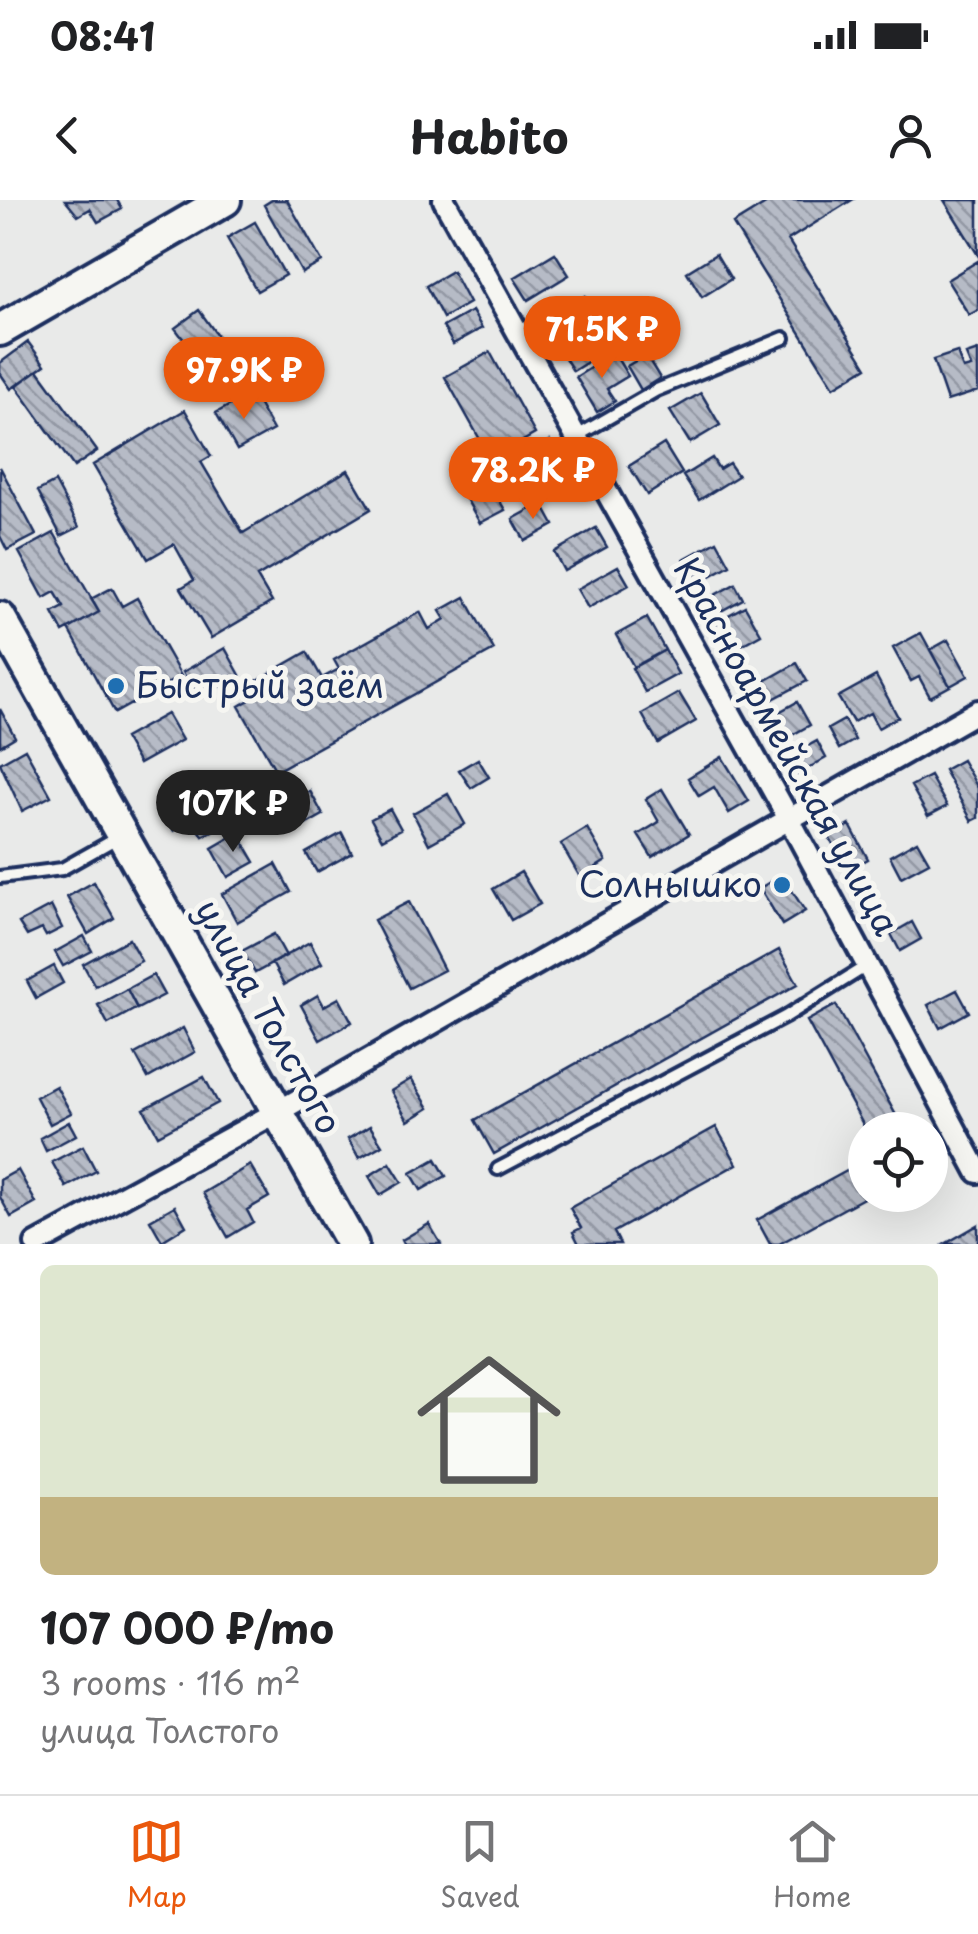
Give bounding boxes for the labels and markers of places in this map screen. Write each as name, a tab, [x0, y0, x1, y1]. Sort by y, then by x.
pin: 71.5K ₽	[510, 296, 694, 381]
pin: 97.9K ₽	[152, 337, 336, 422]
pin: 78.2K ₽	[441, 437, 625, 522]
place label: Быстрый заём	[136, 657, 384, 710]
marker: Быстрый заём	[105, 675, 127, 697]
pin: 107K ₽	[152, 770, 314, 855]
place label: Солнышко	[579, 856, 762, 909]
marker: Солнышко	[771, 874, 793, 896]

